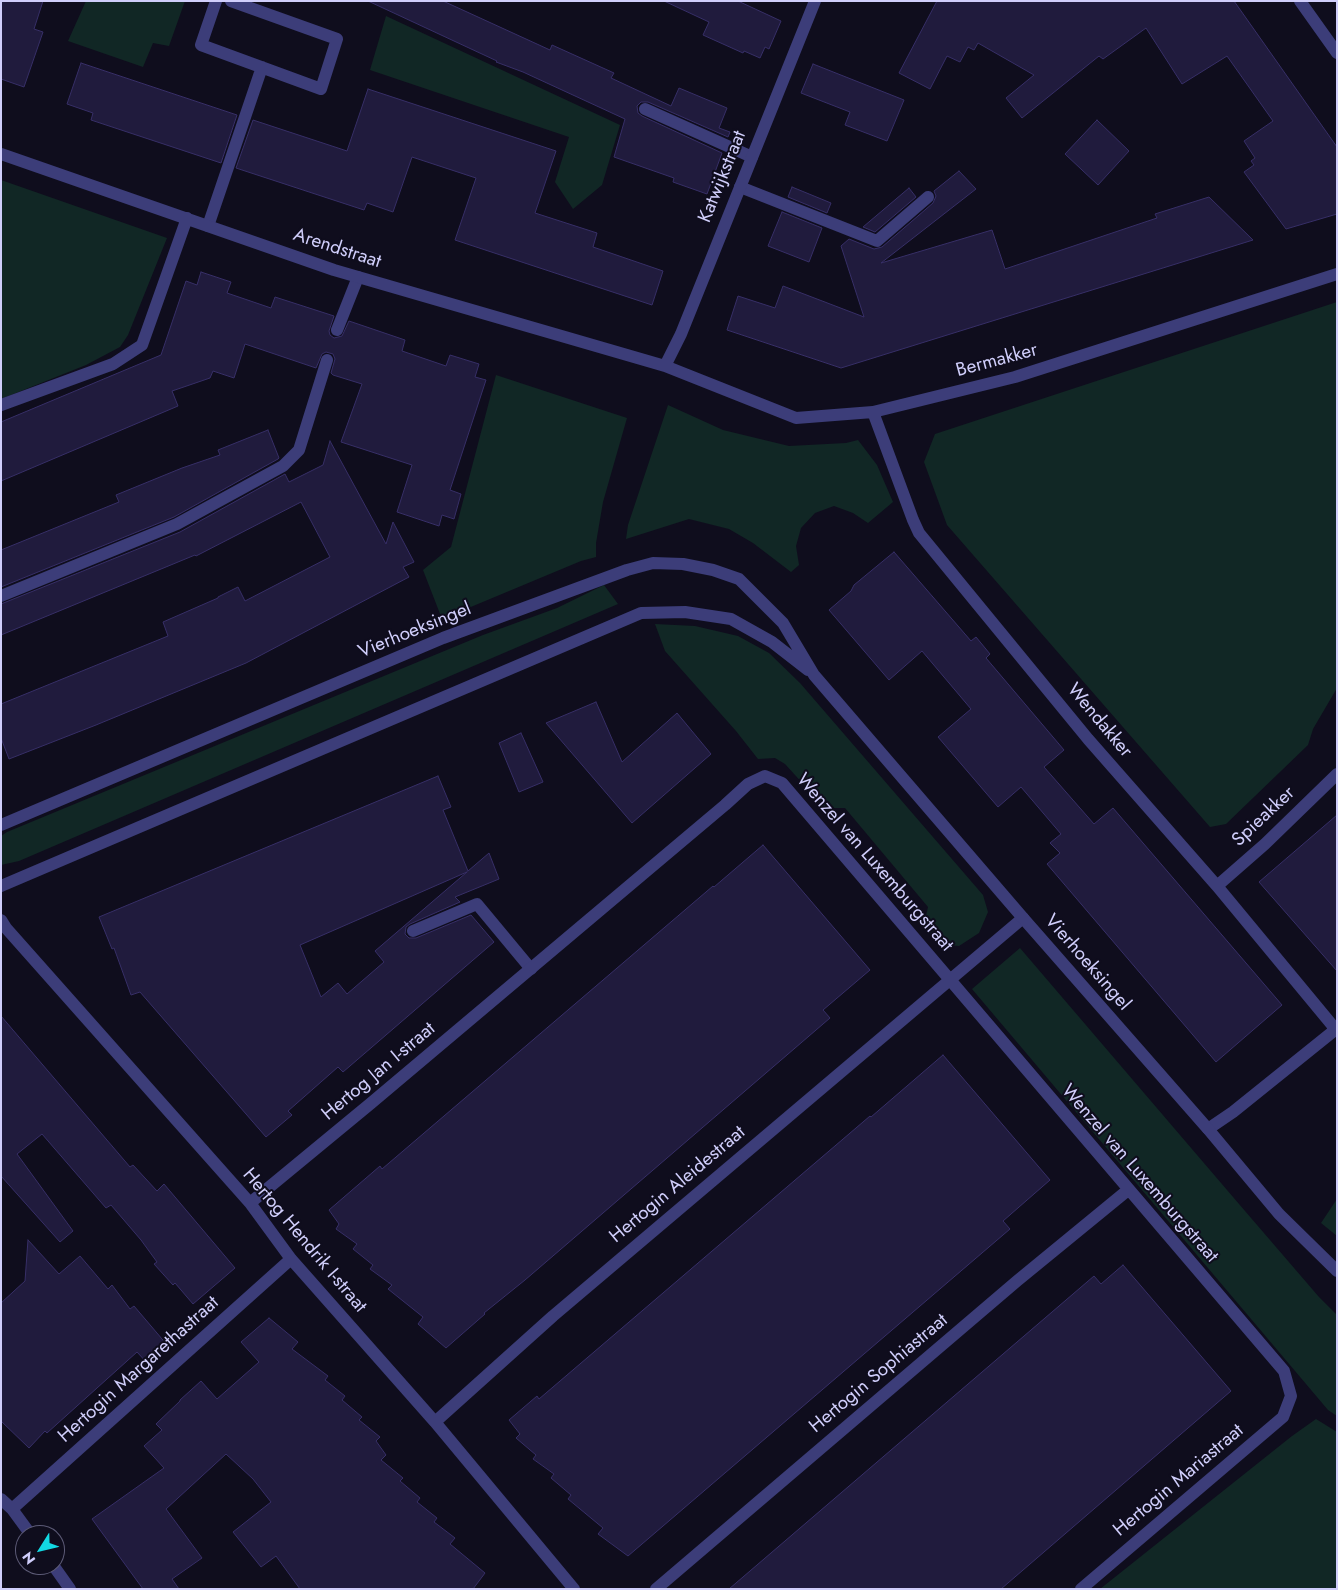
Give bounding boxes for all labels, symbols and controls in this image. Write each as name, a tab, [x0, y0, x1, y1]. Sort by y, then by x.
street label: Katwijkstraat	[694, 128, 752, 226]
street label: Arendstraat	[290, 224, 384, 274]
street label: Bermakker	[954, 339, 1040, 383]
street label: Vierhoeksingel	[355, 598, 475, 664]
street label: Wendakker	[1061, 679, 1137, 763]
street label: Wenzel van Luxemburgstraat	[790, 769, 958, 957]
street label: Spieakker	[1228, 782, 1300, 852]
street label: Vierhoeksingel	[1039, 910, 1135, 1016]
street label: Hertog Jan I-straat	[318, 1018, 440, 1126]
street label: Wenzel van Luxemburgstraat	[1055, 1080, 1223, 1268]
street label: Hertogin Aleidestraat	[606, 1122, 750, 1248]
street label: Hertog Hendrik I-straat	[237, 1164, 371, 1318]
street label: Hertogin Margarethastraat	[54, 1292, 224, 1448]
street label: Hertogin Sophiastraat	[805, 1310, 953, 1438]
street label: Hertogin Mariastraat	[1109, 1420, 1249, 1542]
north arrow	[15, 1525, 65, 1575]
text: N	[17, 1548, 40, 1569]

